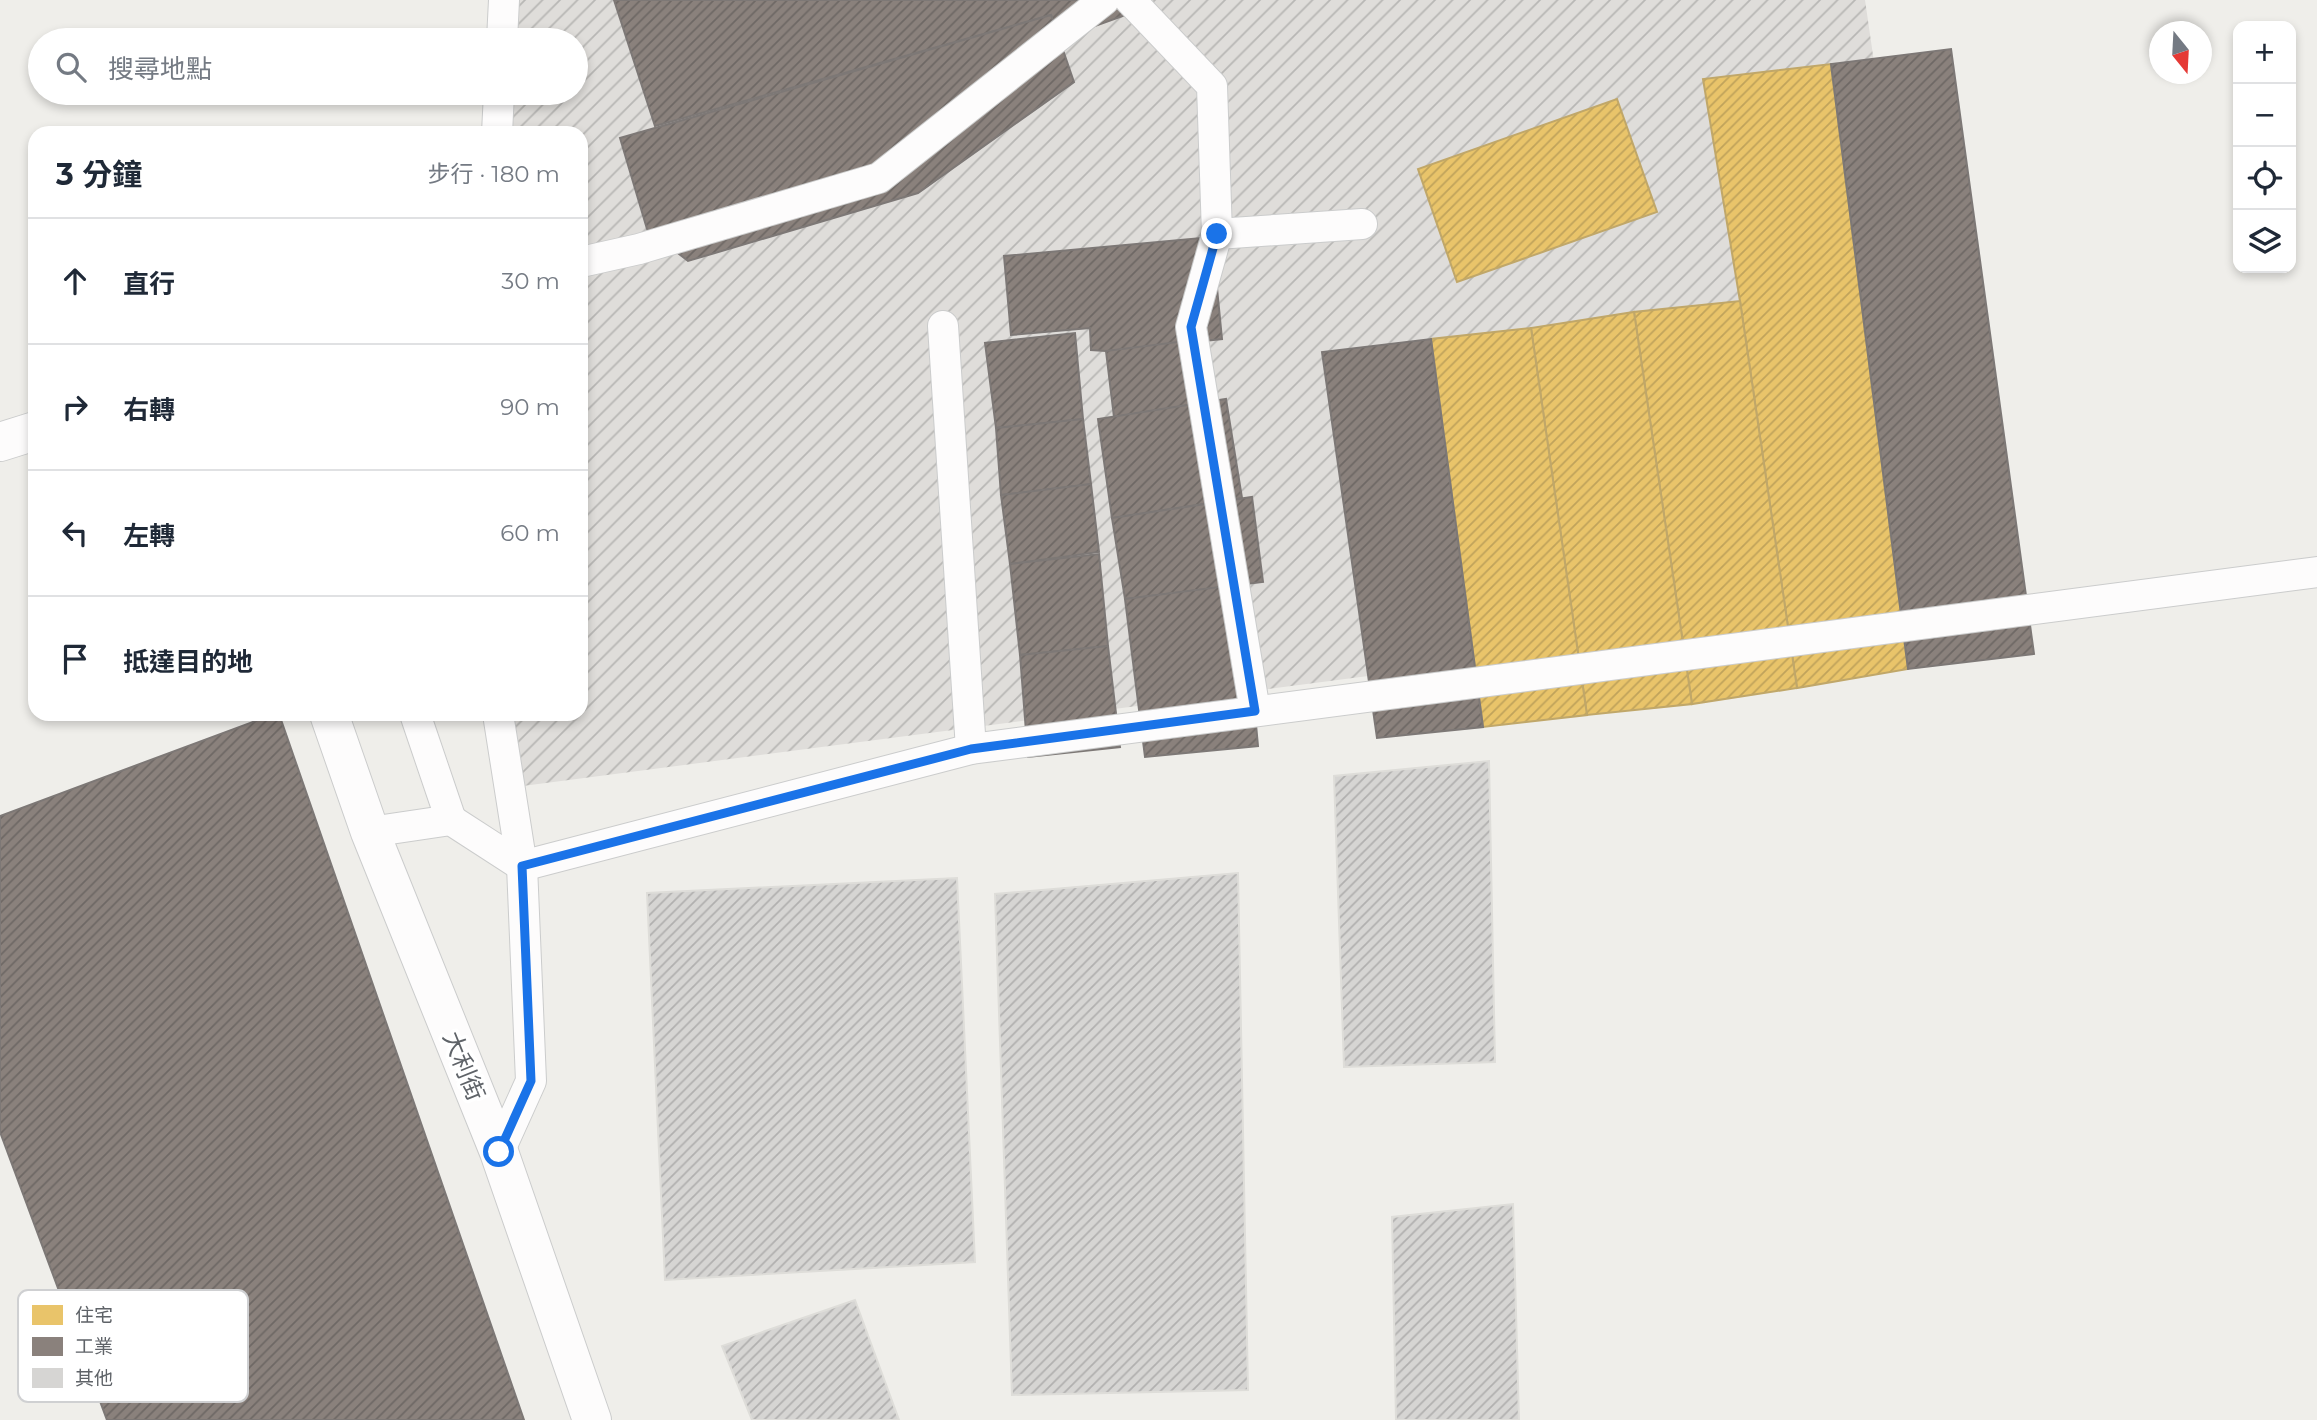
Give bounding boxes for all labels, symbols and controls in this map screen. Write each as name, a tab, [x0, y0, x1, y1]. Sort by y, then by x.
north arrow	[2149, 21, 2212, 84]
map controls	[2233, 21, 2296, 273]
button: +	[2233, 21, 2296, 84]
search box	[28, 28, 588, 105]
icon: search	[52, 48, 90, 86]
text: 搜尋地點	[108, 53, 212, 85]
button: −	[2233, 84, 2296, 147]
button: locate	[2233, 147, 2296, 210]
text: 3 分鐘	[56, 156, 142, 193]
text: 步行 · 180 m	[428, 160, 560, 188]
button: layers	[2233, 210, 2296, 273]
route end	[1201, 218, 1232, 249]
icon: ahead	[56, 262, 94, 300]
text: 30 m	[501, 267, 560, 295]
text: 直行	[123, 268, 175, 300]
icon: right	[56, 388, 94, 426]
text: 90 m	[500, 393, 560, 421]
text: 右轉	[123, 394, 175, 426]
icon: left	[56, 514, 94, 552]
text: 60 m	[500, 519, 560, 547]
text: 左轉	[123, 520, 175, 552]
icon: arrive	[56, 640, 94, 678]
text: 抵達目的地	[123, 646, 253, 678]
street label: 大利街	[437, 1027, 491, 1105]
route start	[483, 1136, 514, 1167]
legend	[18, 1290, 248, 1402]
text: 住宅	[75, 1304, 113, 1327]
text: 工業	[75, 1335, 113, 1358]
text: 其他	[75, 1367, 113, 1390]

